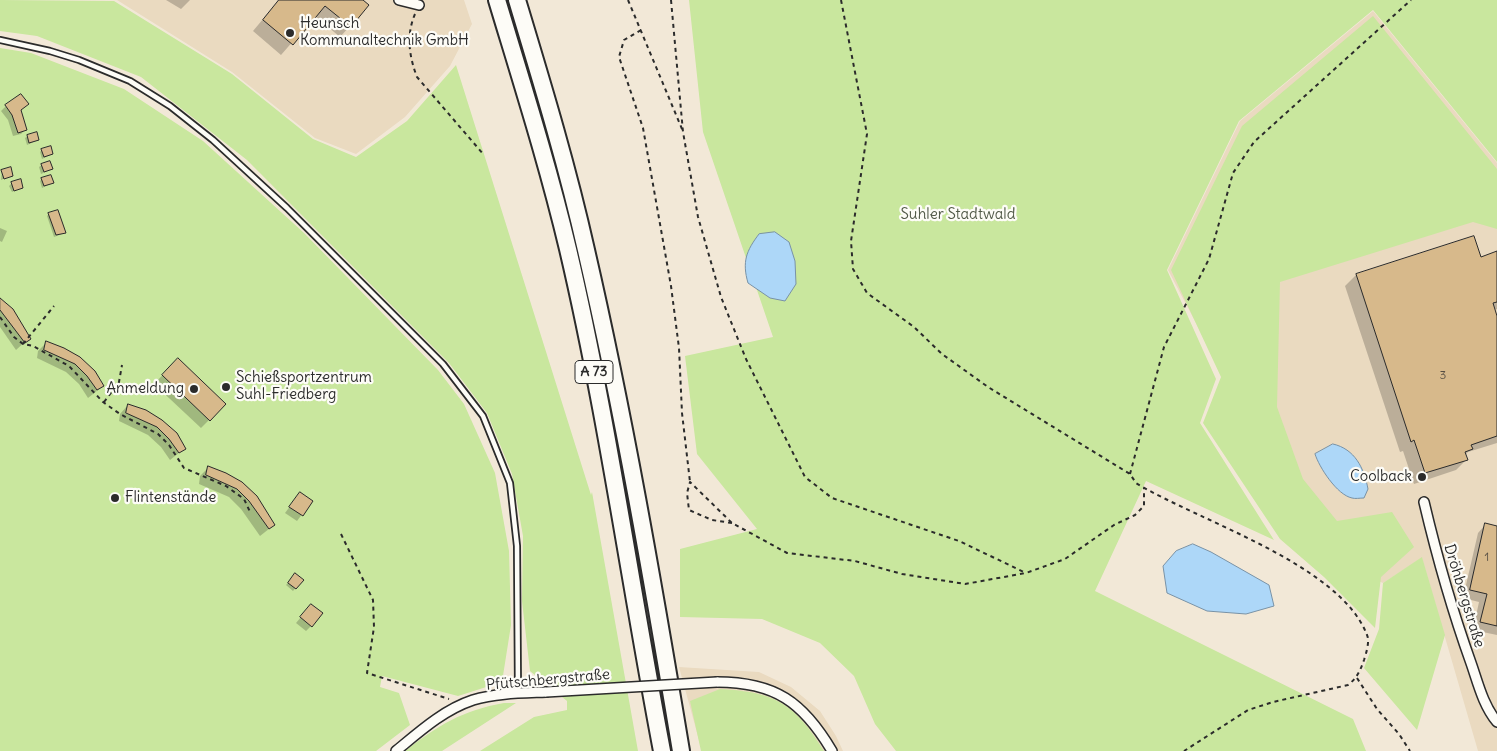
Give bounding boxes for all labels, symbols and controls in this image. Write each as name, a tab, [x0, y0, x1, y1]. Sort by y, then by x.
place label: Heunsch Kommunaltechnik GmbH	[300, 15, 469, 50]
marker: Heunsch Kommunaltechnik GmbH	[284, 27, 296, 39]
park label: Suhler Stadtwald	[901, 206, 1015, 224]
road number: A 73	[575, 361, 613, 384]
place label: Schießsportzentrum Suhl-Friedberg	[236, 369, 372, 404]
house number: 3	[1440, 369, 1446, 383]
place label: Anmeldung	[106, 380, 184, 398]
marker: Schießsportzentrum Suhl-Friedberg	[220, 381, 232, 393]
marker: Anmeldung	[188, 383, 200, 395]
place label: Coolback	[1350, 468, 1412, 486]
marker: Coolback	[1416, 471, 1428, 483]
place label: Flintenstände	[125, 489, 216, 507]
marker: Flintenstände	[109, 492, 121, 504]
street label: Dröhbergstraße	[1440, 542, 1488, 650]
house number: 1	[1485, 551, 1489, 565]
street label: Pfütschbergstraße	[485, 666, 611, 694]

